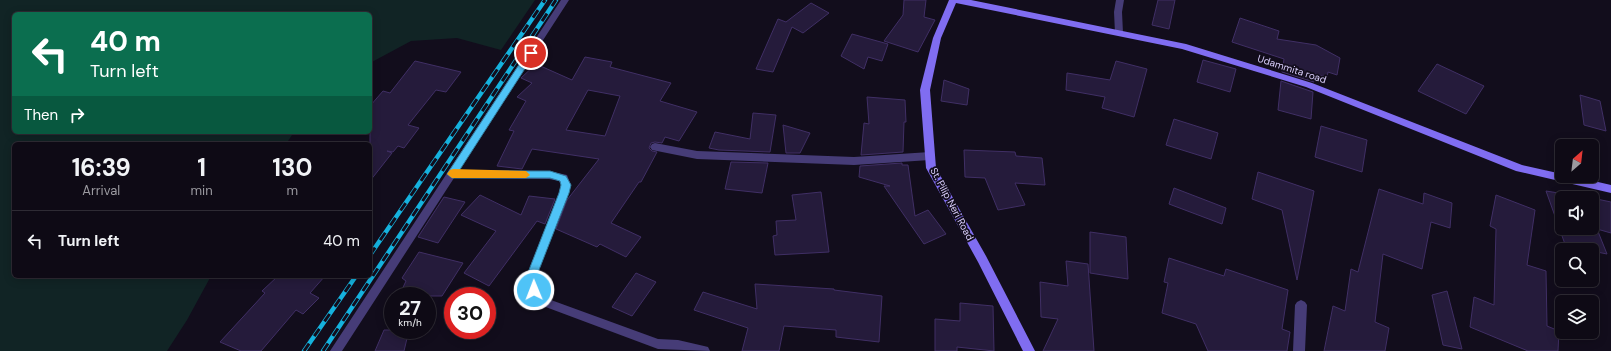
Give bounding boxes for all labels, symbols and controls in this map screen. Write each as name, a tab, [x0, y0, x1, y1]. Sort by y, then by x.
text: 40 m	[90, 23, 161, 60]
icon: left	[24, 28, 76, 80]
pin	[514, 36, 548, 70]
icon: arrive	[520, 42, 542, 64]
street label: Udammita road	[1256, 52, 1328, 86]
text: Turn left	[90, 59, 159, 83]
icon: right	[66, 104, 88, 126]
text: Then	[24, 105, 58, 125]
north arrow	[1555, 139, 1599, 183]
map controls	[1555, 139, 1599, 339]
text: 16:39	[72, 152, 131, 183]
text: 1	[197, 152, 206, 183]
text: 130	[272, 152, 312, 183]
street label: St. Pilip Neri Road	[927, 165, 977, 243]
text: Arrival	[82, 182, 120, 199]
text: min	[190, 182, 213, 199]
text: m	[287, 182, 298, 199]
button: sound	[1555, 191, 1599, 235]
icon: left	[24, 230, 46, 252]
text: Turn left	[58, 231, 119, 251]
text: 40 m	[323, 231, 360, 251]
button: search	[1555, 243, 1599, 287]
position arrow	[513, 269, 555, 311]
speed limit sign: 30	[444, 287, 496, 339]
text: 27	[399, 295, 421, 321]
button: layers	[1555, 295, 1599, 339]
text: km/h	[398, 316, 422, 329]

